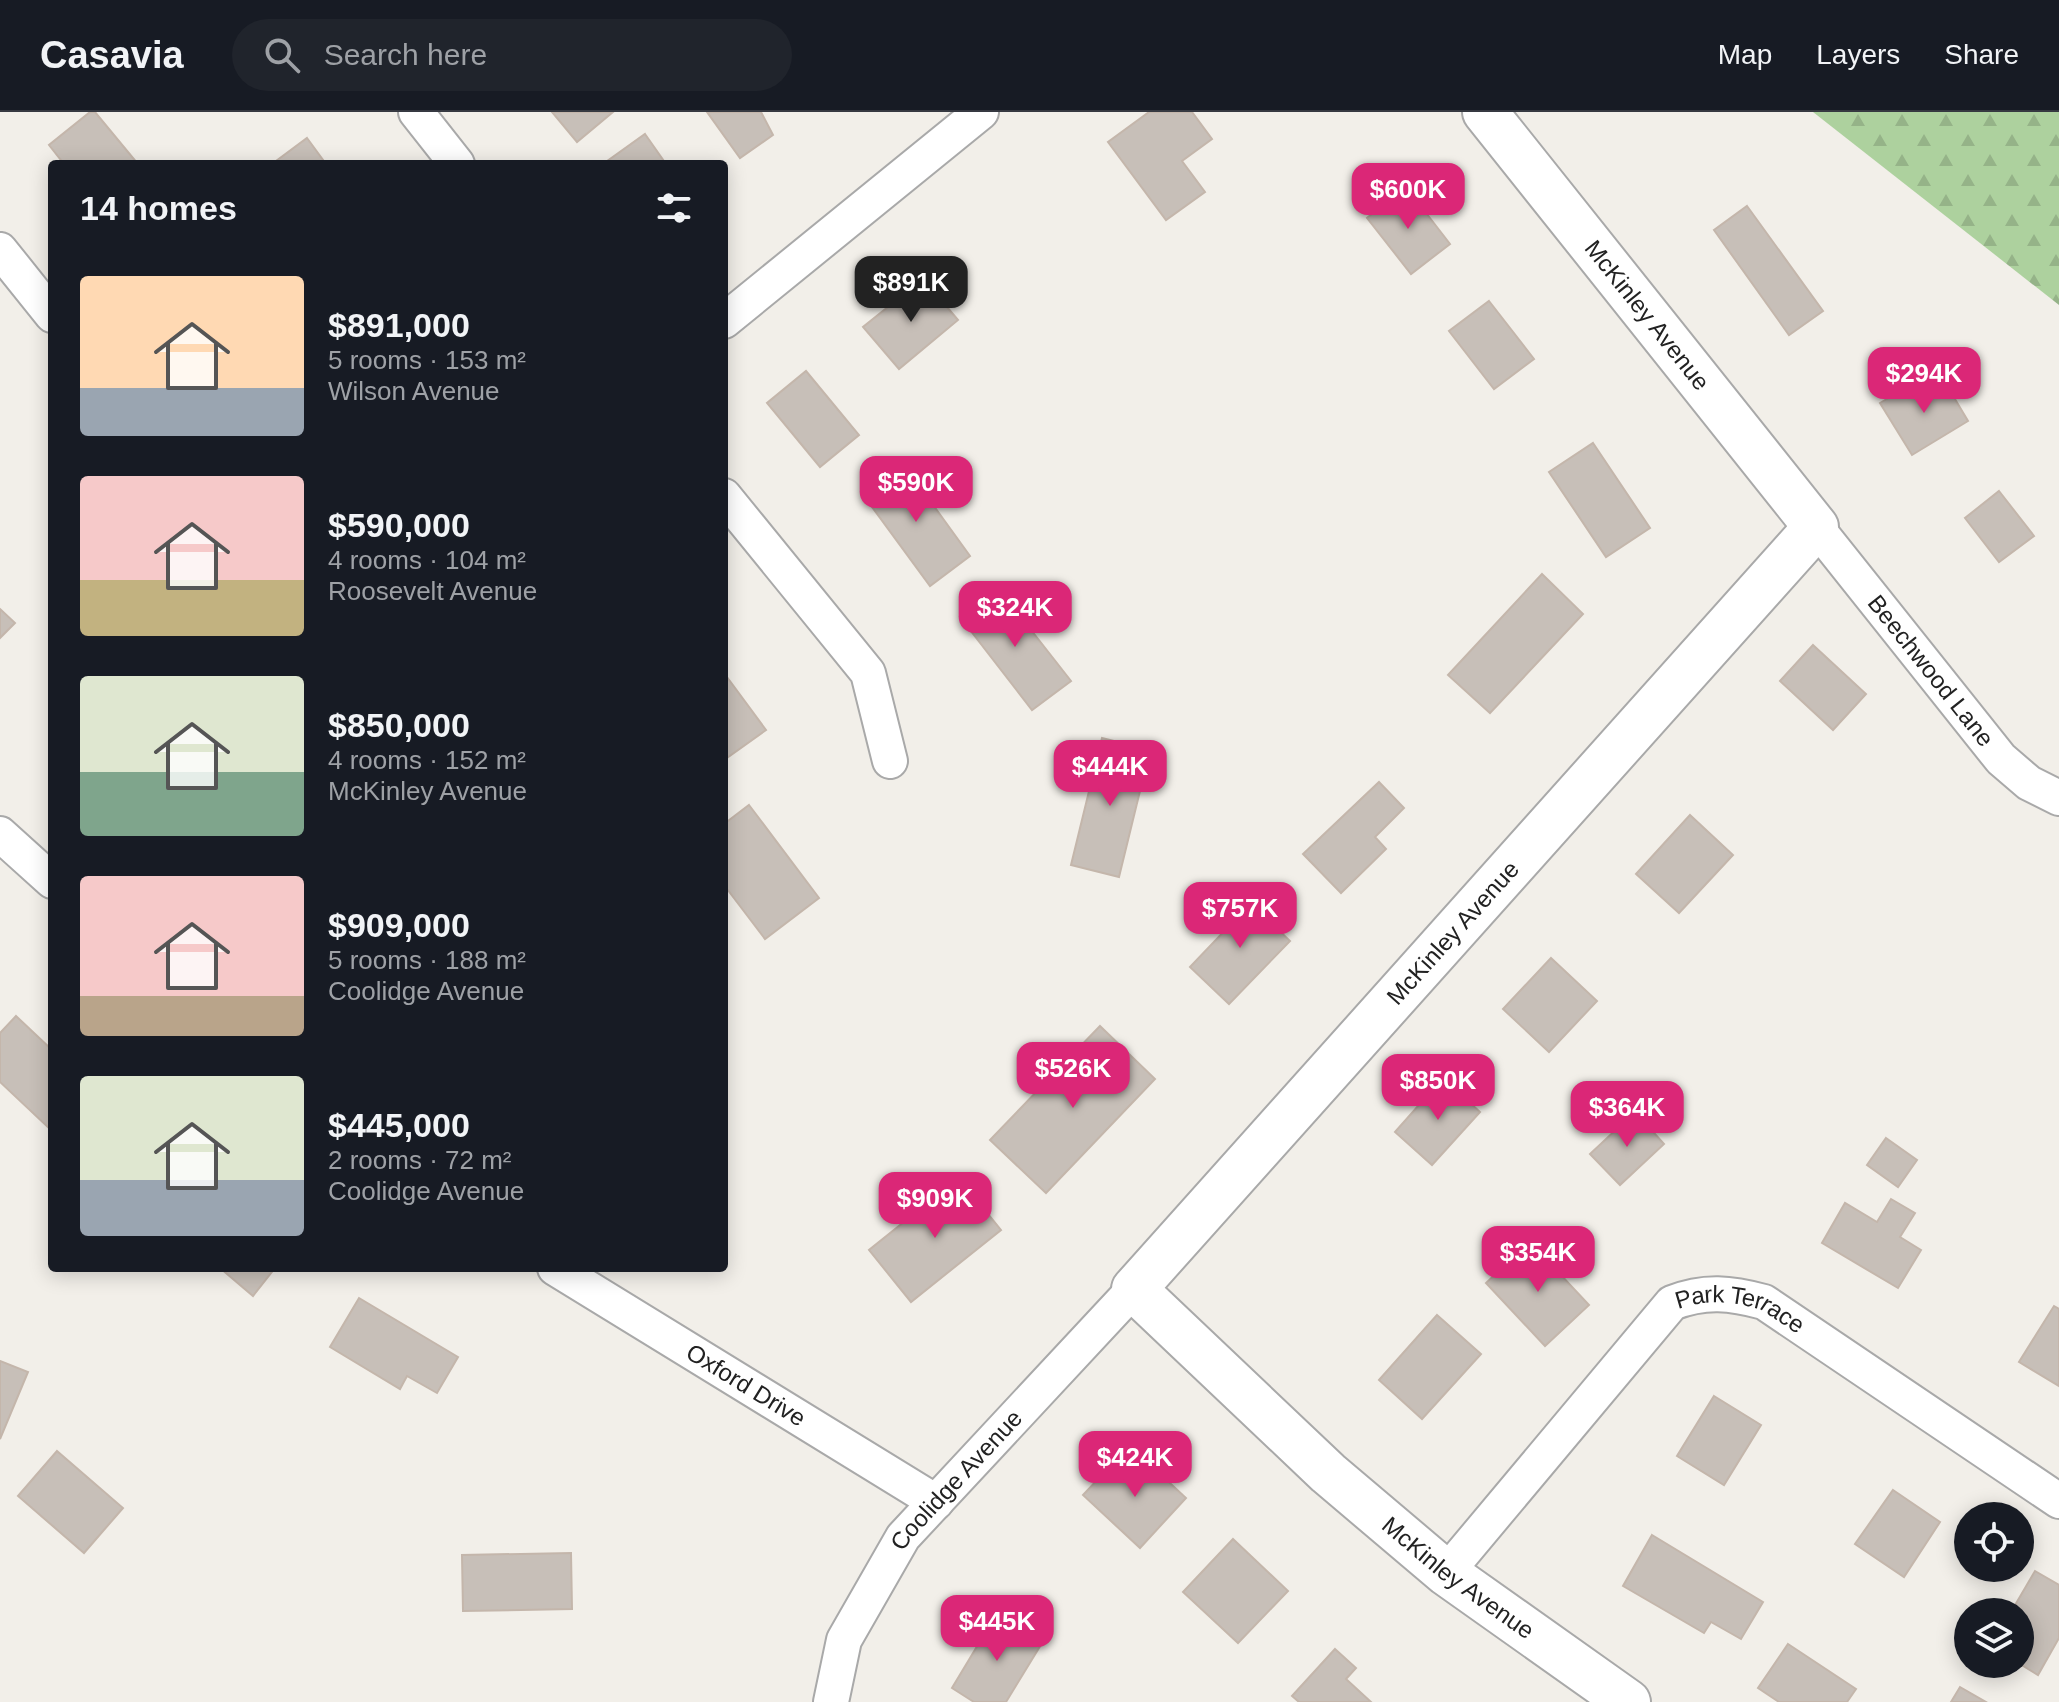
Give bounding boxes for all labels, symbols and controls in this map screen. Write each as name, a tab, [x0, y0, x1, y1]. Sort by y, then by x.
search box	[232, 19, 792, 91]
icon: search	[260, 33, 304, 77]
text: Casavia	[40, 34, 184, 76]
text: Search here	[324, 38, 487, 71]
text: Map	[1718, 39, 1772, 70]
text: Layers	[1816, 39, 1900, 70]
text: Share	[1944, 39, 2019, 70]
pin: $600K	[1352, 163, 1464, 231]
text: $600K	[1370, 174, 1446, 204]
icon: filters	[652, 186, 696, 230]
text: 14 homes	[80, 189, 237, 227]
street label: McKinley Avenue	[1580, 235, 1715, 395]
pin: $891K	[855, 256, 967, 324]
text: $891K	[873, 267, 949, 297]
text: $891,000	[328, 306, 470, 344]
icon: home	[144, 308, 240, 404]
text: 5 rooms · 153 m²	[328, 345, 526, 375]
pin: $294K	[1868, 347, 1980, 415]
text: $294K	[1886, 358, 1962, 388]
text: Wilson Avenue	[328, 376, 500, 406]
pin: $590K	[860, 456, 972, 524]
text: $590K	[878, 467, 954, 497]
text: $590,000	[328, 506, 470, 544]
icon: home	[144, 508, 240, 604]
text: 4 rooms · 104 m²	[328, 545, 526, 575]
text: Roosevelt Avenue	[328, 576, 537, 606]
pin: $324K	[959, 581, 1071, 649]
street label: Beechwood Lane	[1863, 590, 2000, 752]
text: $324K	[977, 592, 1053, 622]
text: $850,000	[328, 706, 470, 744]
icon: home	[144, 708, 240, 804]
pin: $444K	[1054, 740, 1166, 808]
text: 4 rooms · 152 m²	[328, 745, 526, 775]
text: $444K	[1072, 751, 1148, 781]
text: McKinley Avenue	[328, 776, 527, 806]
street label: McKinley Avenue	[1381, 855, 1524, 1010]
pin: $757K	[1184, 882, 1296, 950]
text: $757K	[1202, 893, 1278, 923]
text: $909,000	[328, 906, 470, 944]
icon: home	[144, 908, 240, 1004]
text: 5 rooms · 188 m²	[328, 945, 526, 975]
text: Coolidge Avenue	[328, 976, 524, 1006]
pin: $526K	[1017, 1042, 1129, 1110]
text: $526K	[1035, 1053, 1111, 1083]
pin: $850K	[1382, 1054, 1494, 1122]
text: $850K	[1400, 1065, 1476, 1095]
pin: $364K	[1571, 1081, 1683, 1149]
text: $364K	[1589, 1092, 1665, 1122]
text: $445,000	[328, 1106, 470, 1144]
icon: home	[144, 1108, 240, 1204]
text: 2 rooms · 72 m²	[328, 1145, 512, 1175]
pin: $909K	[879, 1172, 991, 1240]
text: Coolidge Avenue	[328, 1176, 524, 1206]
text: $909K	[897, 1183, 973, 1213]
pin: $354K	[1482, 1226, 1594, 1294]
text: $354K	[1500, 1237, 1576, 1267]
street label: Park Terrace	[1672, 1280, 1810, 1338]
street label: Oxford Drive	[682, 1338, 811, 1432]
street label: Coolidge Avenue	[885, 1404, 1027, 1554]
pin: $424K	[1079, 1431, 1191, 1499]
text: $424K	[1097, 1442, 1173, 1472]
map controls	[1954, 1502, 2034, 1678]
button: locate	[1954, 1502, 2034, 1582]
street label: McKinley Avenue	[1377, 1511, 1539, 1644]
pin: $445K	[941, 1595, 1053, 1663]
button: layers	[1954, 1598, 2034, 1678]
text: $445K	[959, 1606, 1035, 1636]

